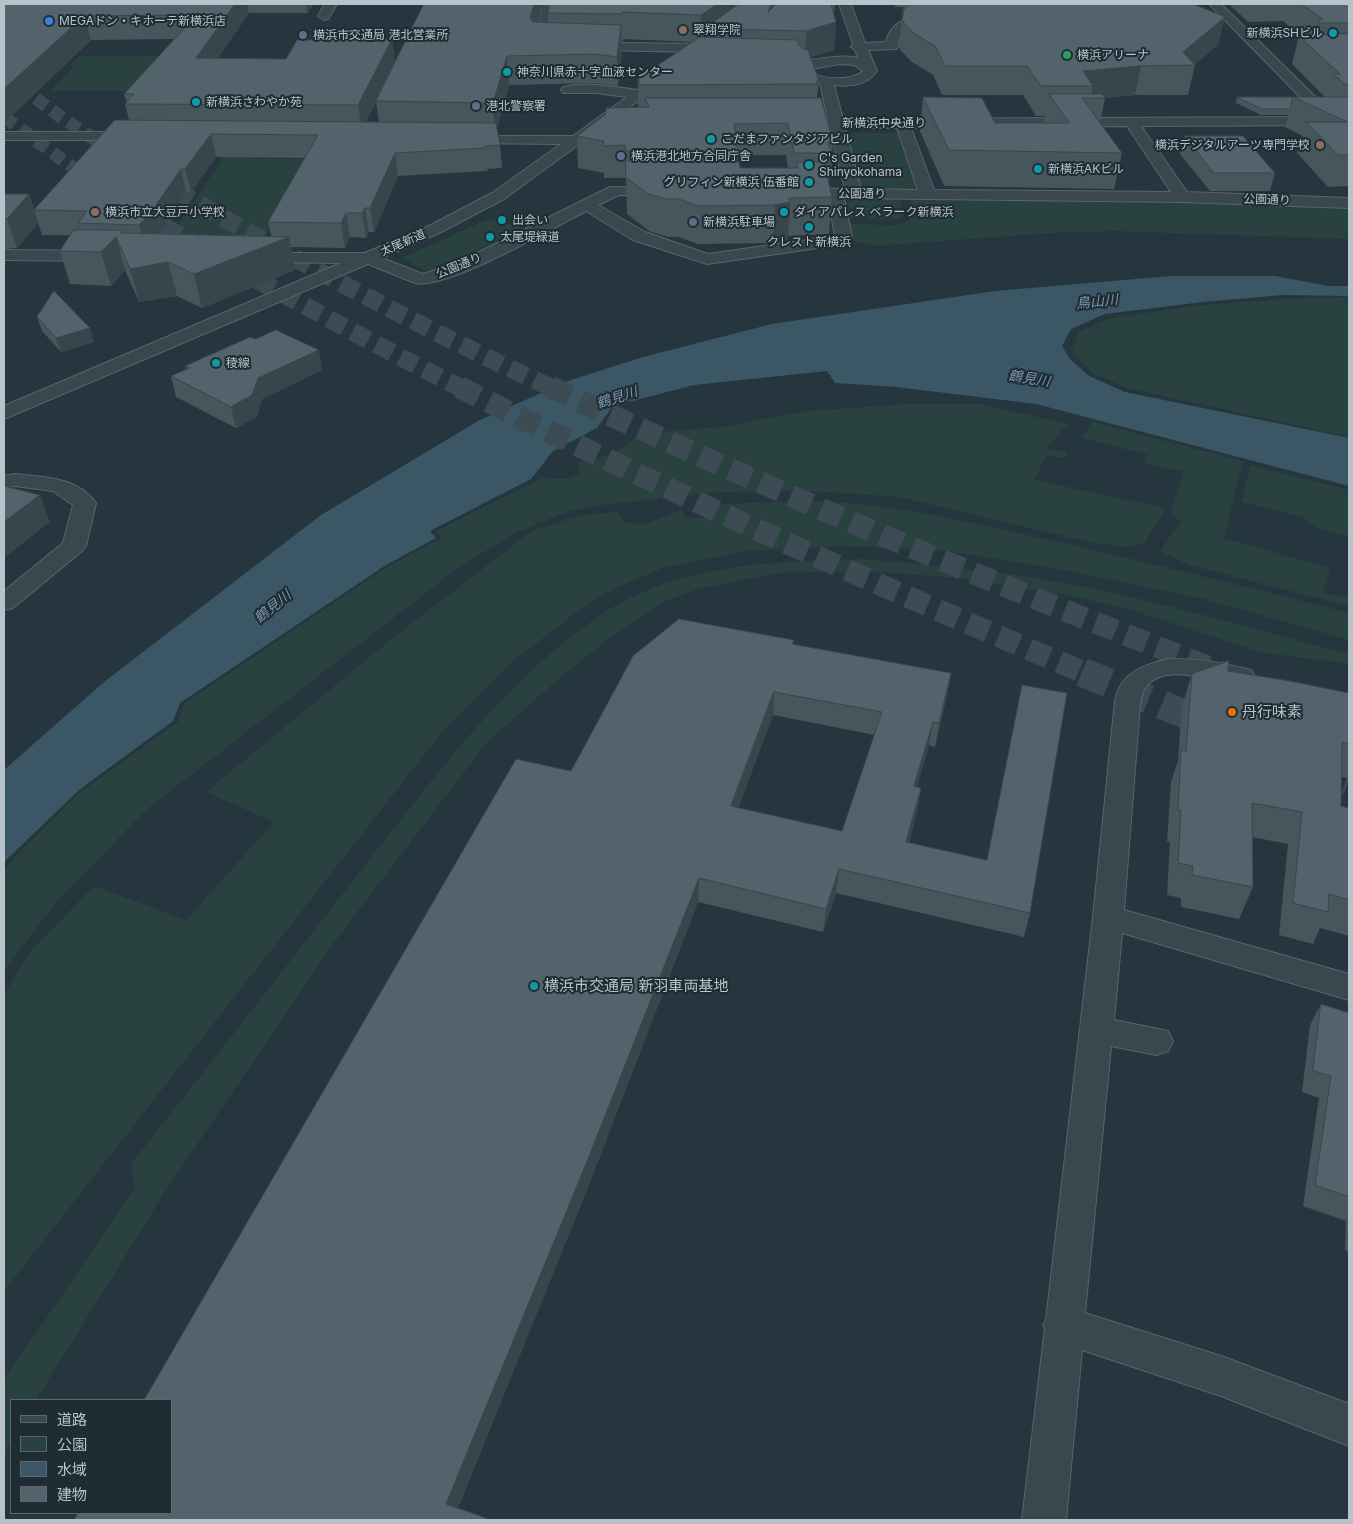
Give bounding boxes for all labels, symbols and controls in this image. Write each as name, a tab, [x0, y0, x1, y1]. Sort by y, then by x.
place label: MEGAドン・キホーテ新横浜店	[59, 14, 226, 28]
marker: MEGAドン・キホーテ新横浜店	[43, 15, 55, 27]
place label: 翠翔学院	[693, 23, 741, 37]
marker: 翠翔学院	[677, 24, 689, 36]
place label: 新横浜SHビル	[1246, 26, 1323, 40]
marker: 新横浜SHビル	[1327, 27, 1339, 39]
place label: 横浜市交通局 港北営業所	[313, 28, 448, 42]
marker: 横浜市交通局 港北営業所	[297, 29, 309, 41]
place label: 横浜アリーナ	[1077, 48, 1149, 62]
marker: 横浜アリーナ	[1061, 49, 1073, 61]
place label: 神奈川県赤十字血液センター	[517, 65, 673, 79]
marker: 神奈川県赤十字血液センター	[501, 66, 513, 78]
place label: 新横浜さわやか苑	[206, 95, 302, 109]
marker: 新横浜さわやか苑	[190, 96, 202, 108]
place label: 港北警察署	[486, 99, 546, 113]
marker: 港北警察署	[470, 100, 482, 112]
street label: 新横浜中央通り	[842, 116, 926, 130]
place label: こだまファンタジアビル	[721, 132, 853, 146]
marker: こだまファンタジアビル	[705, 133, 717, 145]
place label: 横浜デジタルアーツ専門学校	[1155, 138, 1310, 152]
marker: 横浜デジタルアーツ専門学校	[1314, 139, 1326, 151]
place label: 横浜港北地方合同庁舎	[631, 149, 751, 163]
marker: 横浜港北地方合同庁舎	[615, 150, 627, 162]
place label: C's Garden Shinyokohama	[819, 151, 902, 179]
marker: C's Garden Shinyokohama	[803, 159, 815, 171]
place label: 新横浜AKビル	[1048, 162, 1124, 176]
marker: 新横浜AKビル	[1032, 163, 1044, 175]
place label: グリフィン新横浜 伍番館	[664, 175, 799, 189]
marker: グリフィン新横浜 伍番館	[803, 176, 815, 188]
street label: 公園通り	[838, 186, 886, 202]
street label: 公園通り	[1243, 192, 1291, 208]
place label: 横浜市立大豆戸小学校	[105, 205, 225, 219]
place label: ダイアパレス ベラーク新横浜	[794, 205, 953, 219]
marker: 横浜市立大豆戸小学校	[89, 206, 101, 218]
marker: ダイアパレス ベラーク新横浜	[778, 206, 790, 218]
place label: 出会い	[512, 213, 548, 227]
marker: 出会い	[496, 214, 508, 226]
place label: 新横浜駐車場	[703, 215, 775, 229]
marker: 新横浜駐車場	[687, 216, 699, 228]
marker: クレスト新横浜	[803, 221, 815, 233]
street label: 太尾新道	[378, 227, 428, 259]
place label: 太尾堤緑道	[500, 230, 560, 244]
marker: 太尾堤緑道	[484, 231, 496, 243]
place label: クレスト新横浜	[767, 235, 851, 249]
street label: 公園通り	[434, 250, 484, 282]
water label: 鳥山川	[1075, 291, 1119, 313]
place label: 稜線	[226, 356, 250, 370]
marker: 稜線	[210, 357, 222, 369]
water label: 鶴見川	[1007, 367, 1051, 391]
water label: 鶴見川	[594, 384, 640, 412]
water label: 鶴見川	[251, 587, 295, 627]
place label: 丹行味素	[1242, 703, 1302, 721]
marker: 丹行味素	[1226, 706, 1238, 718]
place label: 横浜市交通局 新羽車両基地	[544, 977, 728, 995]
marker: 横浜市交通局 新羽車両基地	[528, 980, 540, 992]
legend	[10, 1399, 172, 1514]
text: 道路	[57, 1410, 87, 1429]
text: 公園	[57, 1435, 87, 1454]
text: 水域	[57, 1460, 87, 1479]
text: 建物	[57, 1485, 87, 1504]

